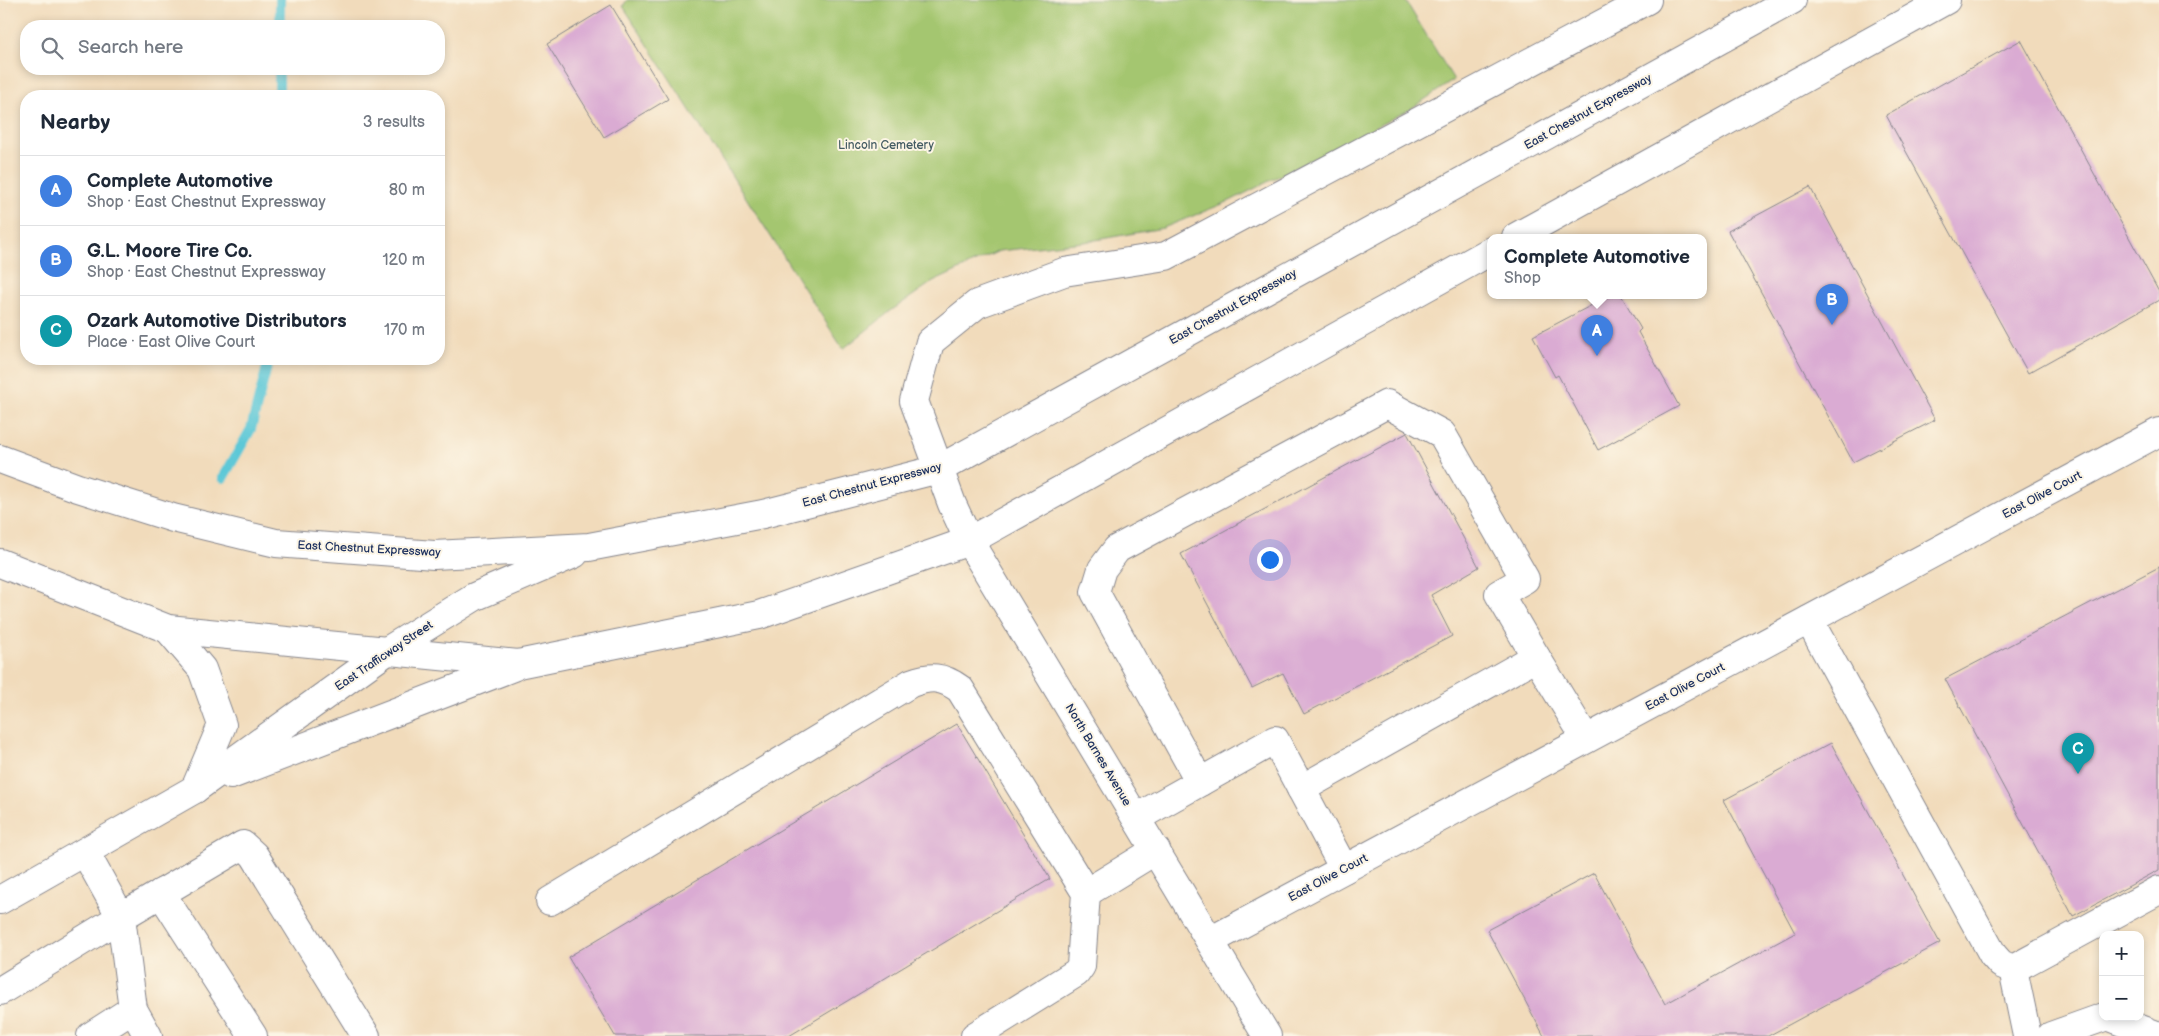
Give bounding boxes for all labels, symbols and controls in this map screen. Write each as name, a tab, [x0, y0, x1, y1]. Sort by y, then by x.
search box	[20, 20, 445, 75]
icon: search	[38, 34, 66, 62]
text: Search here	[78, 36, 183, 59]
street label: East Chestnut Expressway	[1522, 70, 1655, 153]
text: Nearby	[40, 110, 110, 135]
text: 3 results	[363, 113, 425, 132]
park label: Lincoln Cemetery	[838, 138, 934, 153]
text: Complete Automotive	[87, 170, 273, 193]
text: A	[51, 181, 61, 200]
text: 80 m	[389, 181, 425, 200]
text: Shop · East Chestnut Expressway	[87, 193, 326, 212]
popup	[1487, 234, 1707, 299]
text: G.L. Moore Tire Co.	[87, 240, 252, 263]
text: Complete Automotive	[1504, 246, 1690, 269]
text: B	[50, 251, 62, 270]
text: 120 m	[382, 251, 425, 270]
text: Shop · East Chestnut Expressway	[87, 263, 326, 282]
street label: East Chestnut Expressway	[1167, 265, 1300, 348]
text: Shop	[1504, 269, 1541, 288]
pin: B	[1816, 284, 1848, 325]
text: Ozark Automotive Distributors	[87, 310, 347, 333]
pin: A	[1581, 315, 1613, 356]
text: C	[50, 321, 62, 340]
text: 170 m	[384, 321, 425, 340]
text: Place · East Olive Court	[87, 333, 255, 352]
street label: East Chestnut Expressway	[801, 459, 944, 511]
street label: East Olive Court	[2000, 468, 2085, 522]
street label: East Chestnut Expressway	[297, 538, 442, 560]
your location	[1257, 547, 1283, 573]
street label: East Trafficway Street	[332, 617, 436, 694]
street label: East Olive Court	[1643, 660, 1728, 714]
street label: North Barnes Avenue	[1062, 701, 1134, 809]
pin: C	[2062, 733, 2094, 774]
street label: East Olive Court	[1286, 851, 1371, 905]
map controls	[2099, 931, 2144, 1021]
button: +	[2099, 931, 2144, 976]
button: −	[2099, 976, 2144, 1021]

